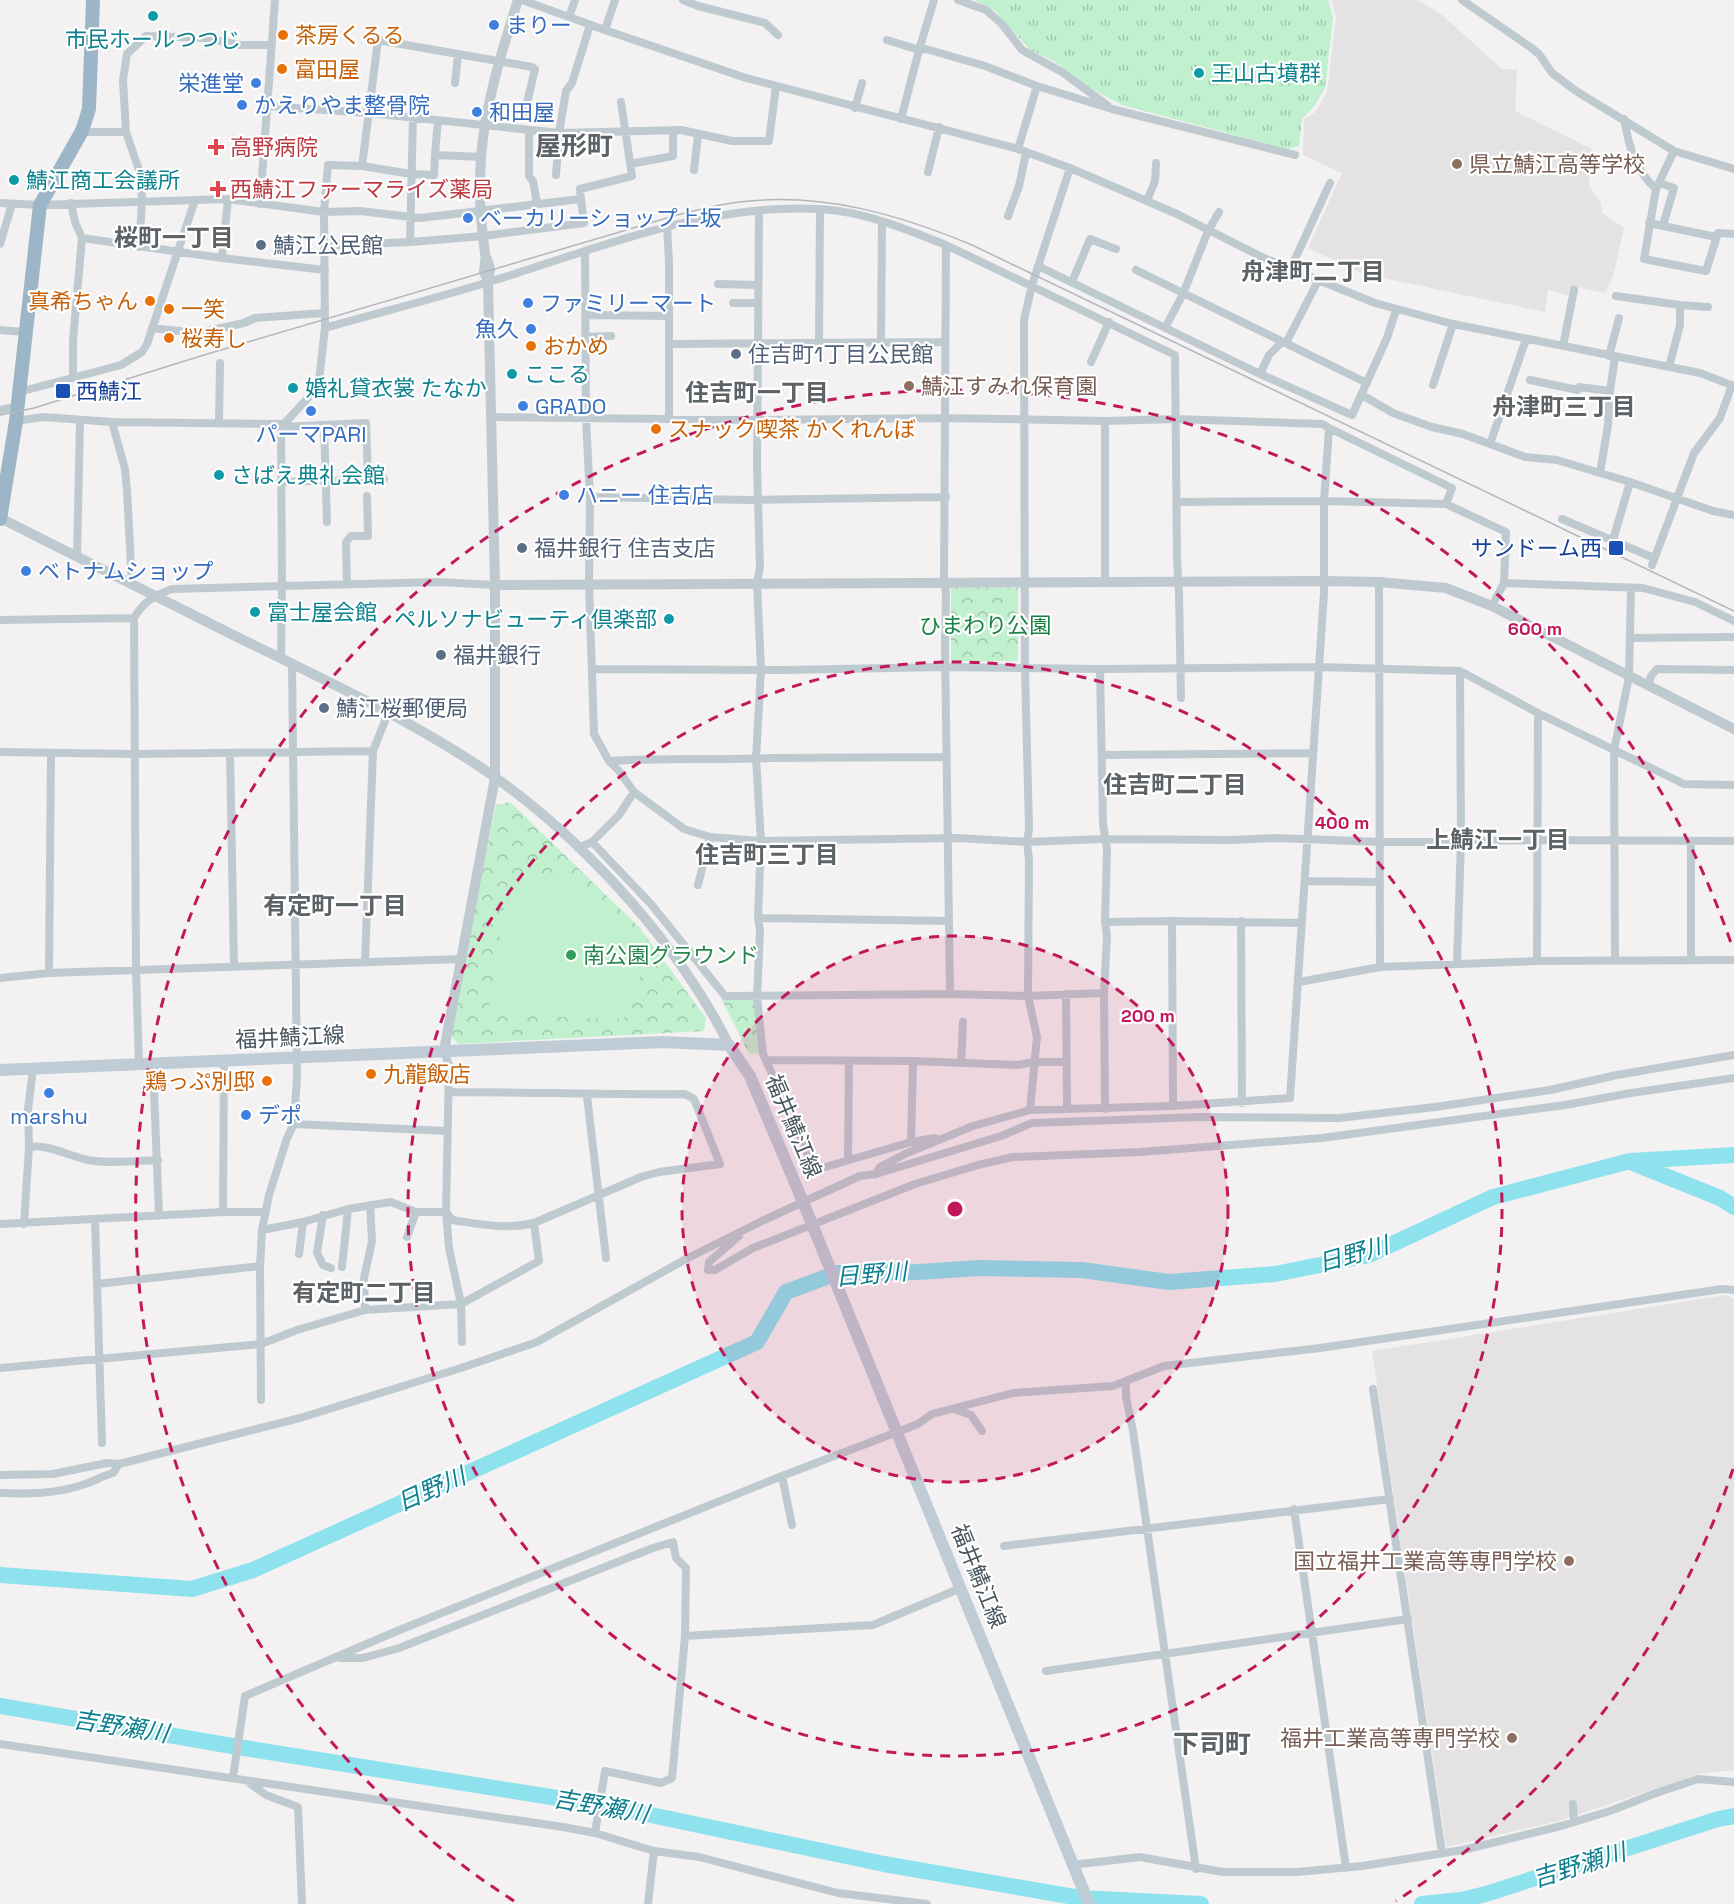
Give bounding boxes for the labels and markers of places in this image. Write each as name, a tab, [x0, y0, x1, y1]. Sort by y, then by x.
marker: 市民ホールつつじ	[146, 9, 160, 23]
place label: まりー	[506, 11, 572, 39]
marker: まりー	[487, 18, 501, 32]
place label: 茶房くるる	[295, 21, 405, 49]
place label: 市民ホールつつじ	[65, 25, 241, 53]
marker: 茶房くるる	[276, 28, 290, 42]
place label: 富田屋	[294, 55, 360, 83]
place label: 王山古墳群	[1211, 59, 1321, 87]
marker: 富田屋	[275, 62, 289, 76]
marker: 王山古墳群	[1192, 66, 1206, 80]
place label: 栄進堂	[178, 69, 244, 97]
marker: 栄進堂	[249, 76, 263, 90]
place label: かえりやま整骨院	[254, 91, 430, 119]
marker: かえりやま整骨院	[235, 98, 249, 112]
place label: 和田屋	[489, 98, 555, 126]
marker: 和田屋	[470, 105, 484, 119]
place label: 高野病院	[230, 133, 318, 161]
marker: 高野病院	[207, 138, 225, 156]
place label: 県立鯖江高等学校	[1469, 150, 1645, 178]
marker: 県立鯖江高等学校	[1450, 157, 1464, 171]
place label: 鯖江商工会議所	[26, 166, 180, 194]
marker: 鯖江商工会議所	[7, 173, 21, 187]
place label: 西鯖江ファーマライズ薬局	[230, 175, 493, 203]
marker: 西鯖江ファーマライズ薬局	[211, 182, 225, 196]
place label: ベーカリーショップ上坂	[480, 204, 722, 232]
marker: ベーカリーショップ上坂	[461, 211, 475, 225]
place label: 鯖江公民館	[273, 231, 383, 259]
marker: 鯖江公民館	[254, 238, 268, 252]
place label: 真希ちゃん	[28, 287, 138, 315]
place label: ファミリーマート	[540, 289, 716, 317]
marker: 真希ちゃん	[143, 294, 157, 308]
place label: 一笑	[181, 295, 225, 323]
marker: ファミリーマート	[521, 296, 535, 310]
marker: 一笑	[162, 302, 176, 316]
place label: 魚久	[475, 315, 519, 343]
marker: 魚久	[524, 322, 538, 336]
place label: 桜寿し	[181, 324, 247, 352]
marker: 桜寿し	[162, 331, 176, 345]
place label: おかめ	[543, 332, 609, 360]
marker: おかめ	[524, 339, 538, 353]
place label: 住吉町1丁目公民館	[748, 340, 933, 368]
marker: 住吉町1丁目公民館	[729, 347, 743, 361]
place label: ここる	[524, 360, 590, 388]
marker: ここる	[505, 367, 519, 381]
place label: 鯖江すみれ保育園	[921, 372, 1097, 400]
place label: 婚礼貸衣裳 たなか	[305, 374, 487, 402]
place label: 西鯖江	[76, 377, 142, 405]
marker: 鯖江すみれ保育園	[902, 379, 916, 393]
marker: 婚礼貸衣裳 たなか	[286, 381, 300, 395]
marker: 西鯖江	[54, 382, 72, 400]
place label: GRADO	[535, 392, 607, 420]
marker: GRADO	[516, 399, 530, 413]
marker: パーマPARI	[304, 404, 318, 418]
place label: スナック喫茶 かくれんぼ	[668, 415, 916, 443]
place label: パーマPARI	[255, 420, 367, 448]
marker: スナック喫茶 かくれんぼ	[649, 422, 663, 436]
place label: さばえ典礼会館	[231, 461, 385, 489]
marker: さばえ典礼会館	[212, 468, 226, 482]
place label: ハニー 住吉店	[576, 481, 714, 509]
marker: ハニー 住吉店	[557, 488, 571, 502]
place label: 福井銀行 住吉支店	[534, 534, 716, 562]
place label: サンドーム西	[1471, 534, 1602, 562]
marker: サンドーム西	[1607, 539, 1625, 557]
marker: 福井銀行 住吉支店	[515, 541, 529, 555]
place label: ベトナムショップ	[38, 557, 213, 585]
marker: ベトナムショップ	[19, 564, 33, 578]
place label: 富士屋会館	[267, 598, 377, 626]
marker: 富士屋会館	[248, 605, 262, 619]
place label: ペルソナビューティ倶楽部	[394, 605, 657, 633]
marker: ペルソナビューティ倶楽部	[662, 612, 676, 626]
place label: 福井銀行	[453, 641, 541, 669]
marker: 福井銀行	[434, 648, 448, 662]
place label: 鯖江桜郵便局	[336, 694, 468, 722]
marker: 鯖江桜郵便局	[317, 701, 331, 715]
place label: 南公園グラウンド	[583, 941, 759, 969]
marker: 南公園グラウンド	[564, 948, 578, 962]
place label: 九龍飯店	[383, 1060, 471, 1088]
place label: 鶏っぷ別邸	[145, 1067, 255, 1095]
marker: 九龍飯店	[364, 1067, 378, 1081]
marker: 鶏っぷ別邸	[260, 1074, 274, 1088]
marker: marshu	[42, 1086, 56, 1100]
place label: デポ	[258, 1101, 302, 1129]
place label: marshu	[10, 1102, 88, 1130]
marker: デポ	[239, 1108, 253, 1122]
centre of rings	[945, 1199, 965, 1219]
place label: 国立福井工業高等専門学校	[1293, 1547, 1557, 1575]
marker: 国立福井工業高等専門学校	[1562, 1554, 1576, 1568]
place label: 福井工業高等専門学校	[1280, 1724, 1500, 1752]
marker: 福井工業高等専門学校	[1505, 1731, 1519, 1745]

